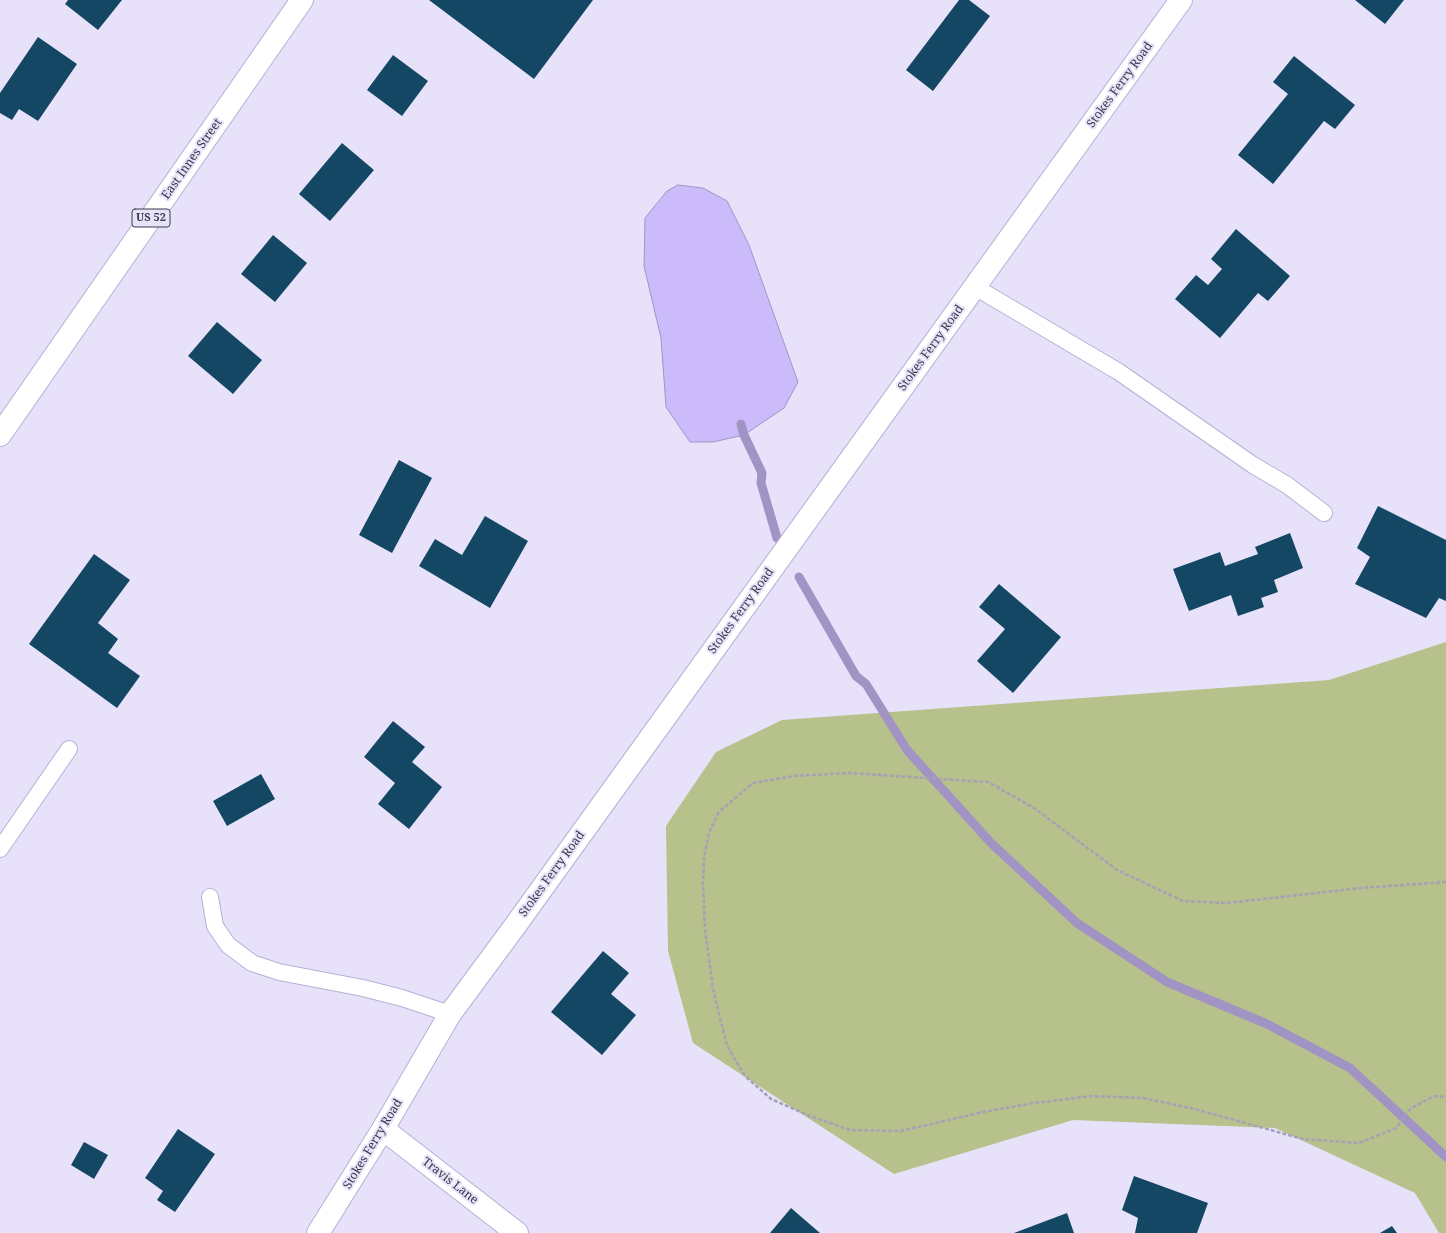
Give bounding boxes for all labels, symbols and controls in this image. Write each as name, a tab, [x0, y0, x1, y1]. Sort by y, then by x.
street label: Stokes Ferry Road	[1084, 39, 1156, 131]
street label: East Innes Street	[159, 116, 225, 202]
road number: US 52	[132, 209, 170, 227]
street label: Stokes Ferry Road	[895, 302, 967, 394]
street label: Stokes Ferry Road	[705, 565, 777, 657]
street label: Stokes Ferry Road	[516, 828, 588, 920]
street label: Stokes Ferry Road	[340, 1096, 406, 1192]
street label: Travis Lane	[419, 1155, 481, 1207]

